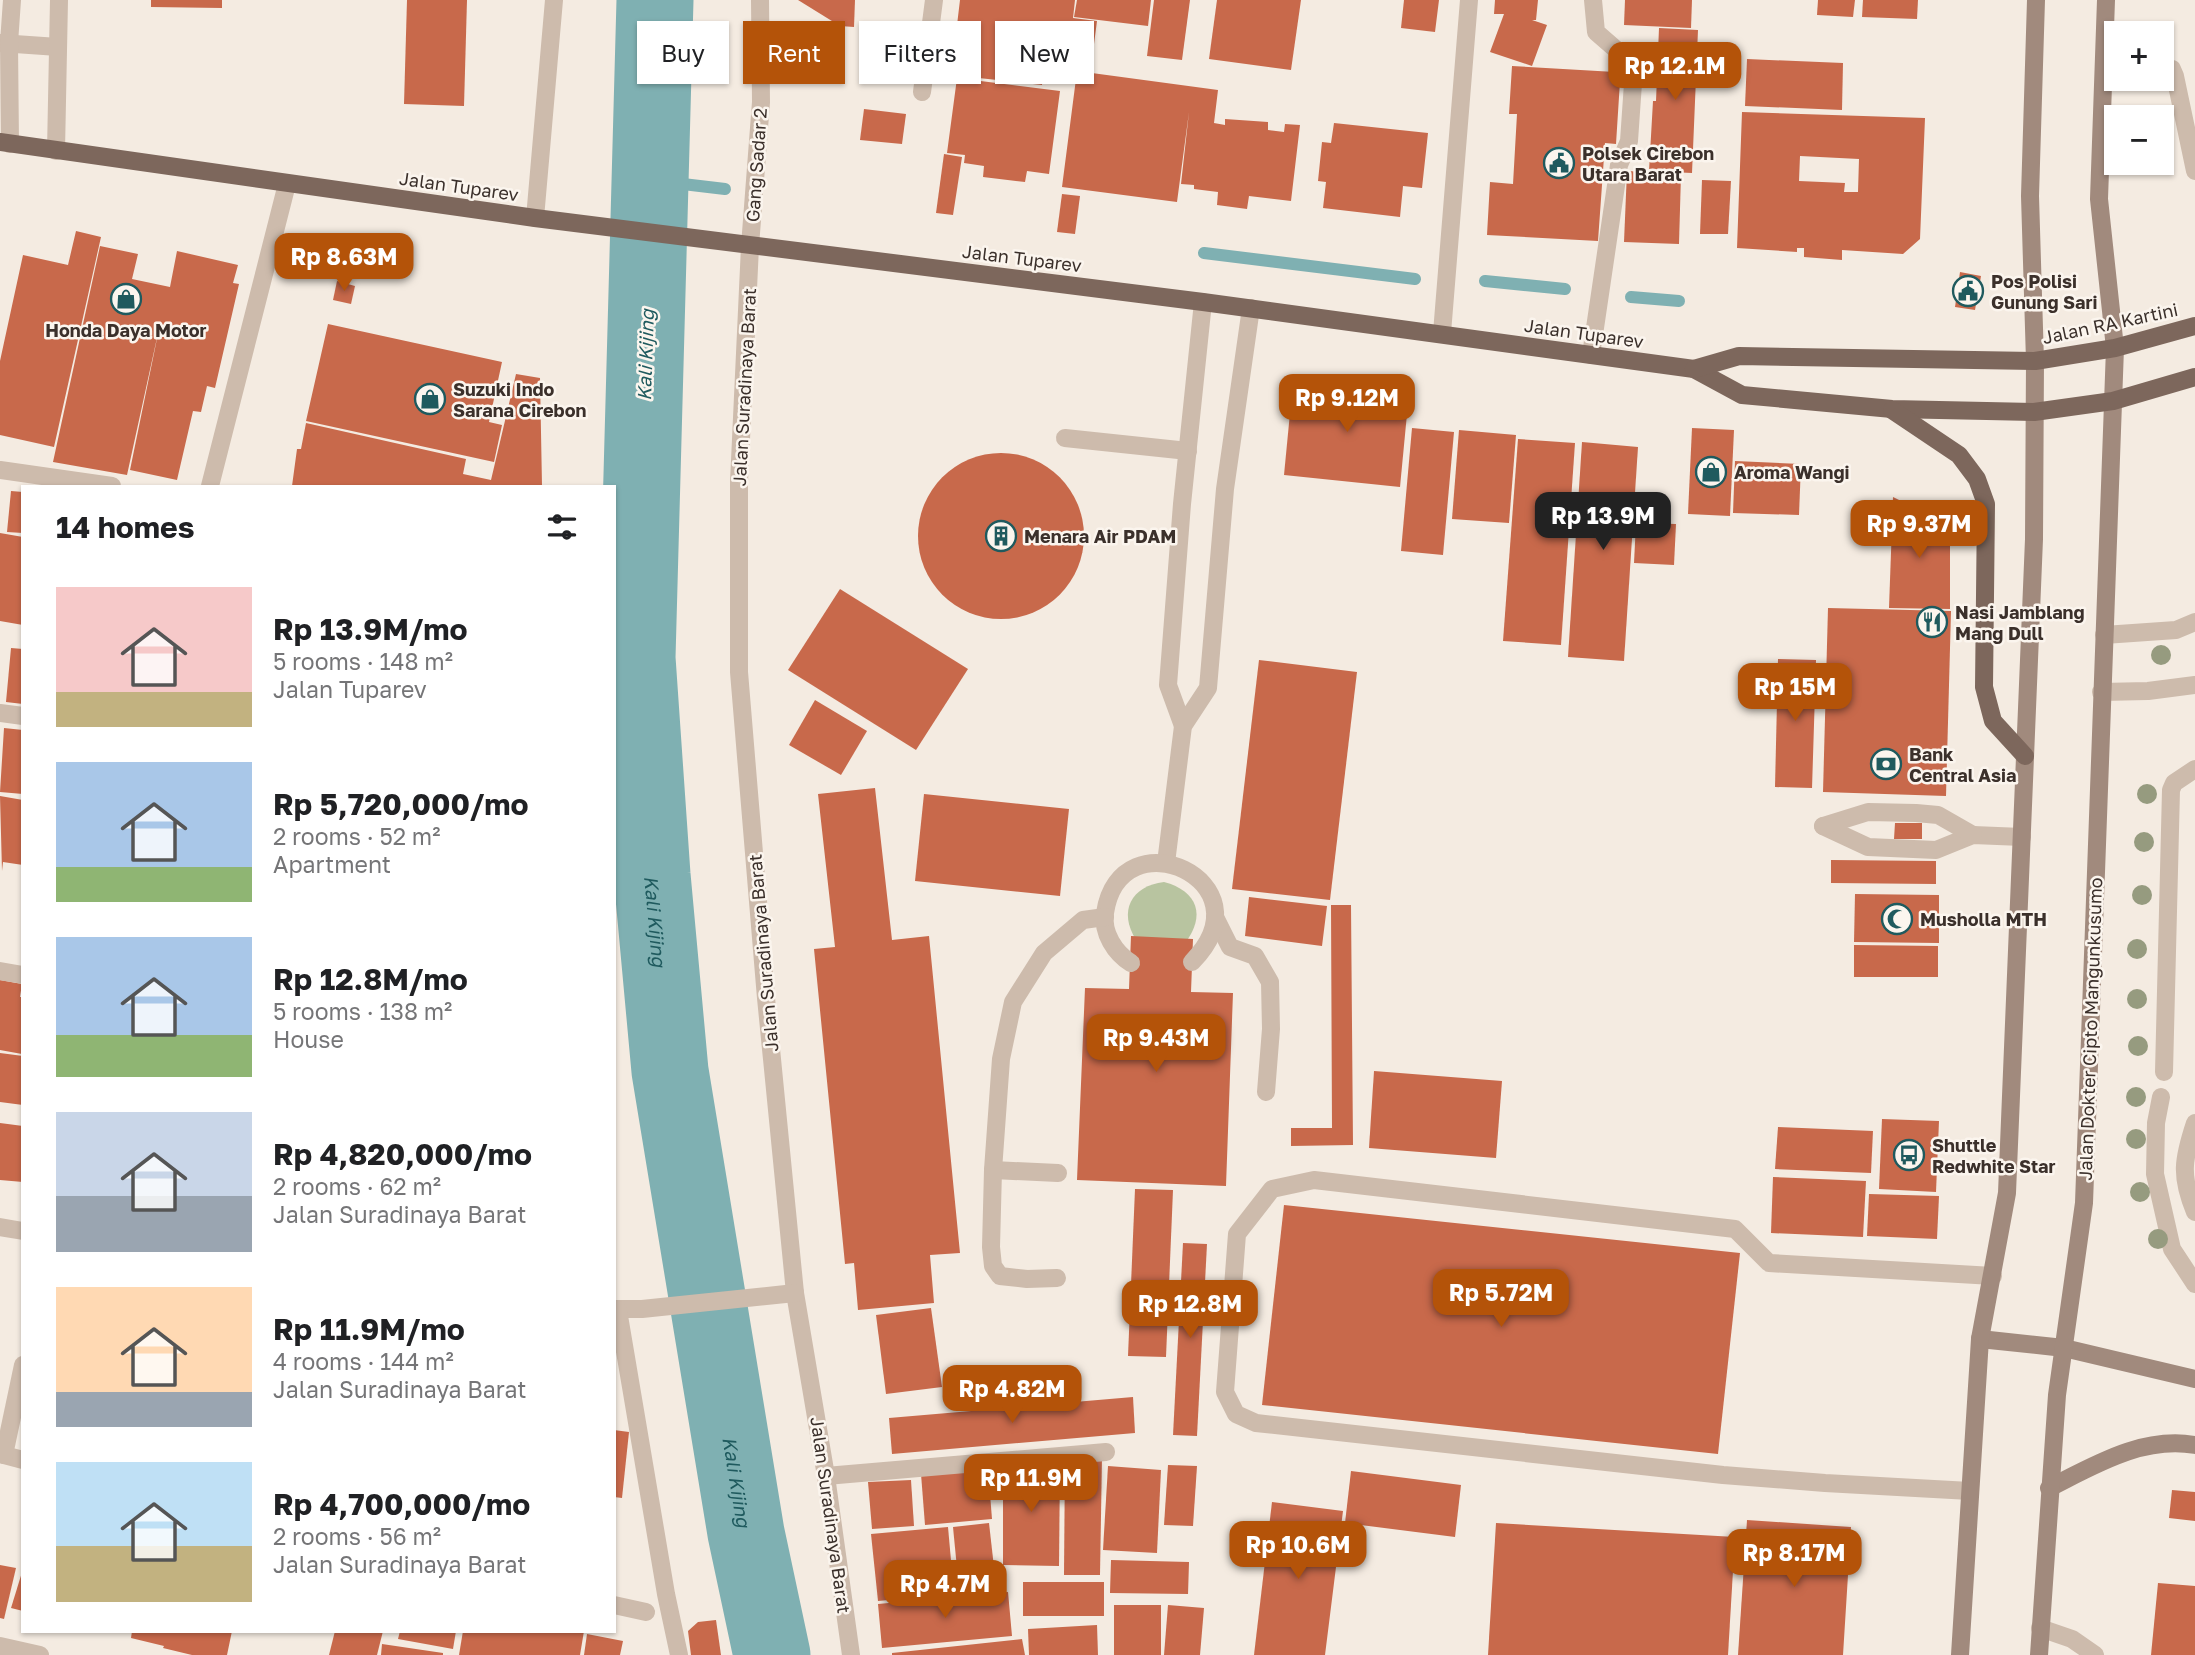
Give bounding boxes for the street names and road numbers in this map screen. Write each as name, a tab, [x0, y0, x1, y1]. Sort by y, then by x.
street label: Gang Sadar 2	[741, 107, 771, 223]
street label: Jalan Tuparev	[398, 167, 520, 205]
street label: Jalan Tuparev	[961, 240, 1083, 276]
street label: Jalan Suradinaya Barat	[728, 287, 760, 487]
street label: Jalan RA Kartini	[2040, 298, 2180, 348]
street label: Jalan Tuparev	[1523, 314, 1645, 352]
street label: Jalan Suradinaya Barat	[743, 853, 783, 1053]
street label: Jalan Dokter Cipto Mangunkusumo	[2074, 877, 2106, 1181]
street label: Jalan Suradinaya Barat	[806, 1415, 856, 1615]

